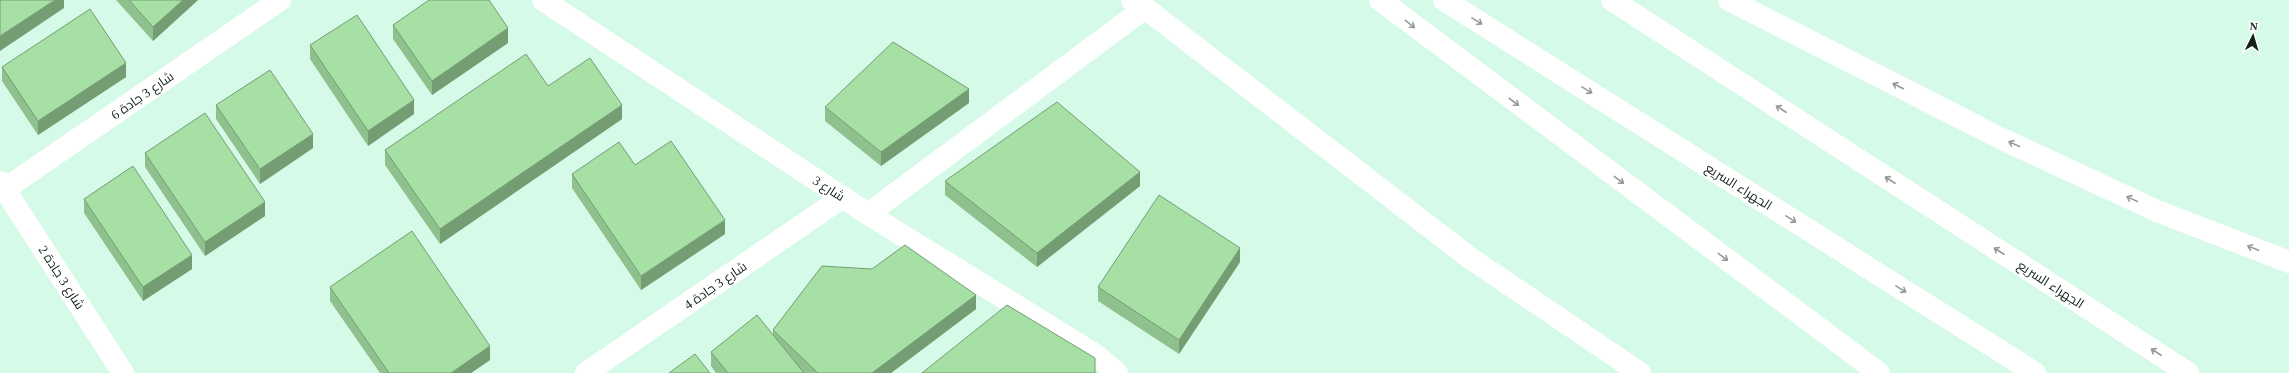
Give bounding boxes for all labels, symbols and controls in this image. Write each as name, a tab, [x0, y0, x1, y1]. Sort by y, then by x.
north arrow	[2233, 16, 2273, 56]
one-way arrow	[1471, 17, 1482, 25]
one-way arrow	[1405, 20, 1416, 28]
text: N	[2249, 20, 2258, 32]
street label: شارع 3 جادة 6	[108, 68, 177, 123]
one-way arrow	[1892, 82, 1904, 89]
one-way arrow	[1581, 86, 1592, 94]
one-way arrow	[1509, 98, 1520, 106]
one-way arrow	[1775, 105, 1787, 113]
one-way arrow	[2008, 140, 2020, 147]
street label: الجهراء السريع	[1702, 160, 1775, 214]
street label: شارع 3	[809, 173, 847, 205]
one-way arrow	[1613, 175, 1624, 184]
one-way arrow	[1885, 176, 1896, 184]
one-way arrow	[2126, 195, 2138, 202]
one-way arrow	[1785, 216, 1797, 224]
street label: شارع 3 جادة 2	[35, 243, 88, 312]
one-way arrow	[2247, 243, 2259, 251]
one-way arrow	[1994, 246, 2005, 255]
one-way arrow	[1717, 253, 1728, 261]
street label: الجهراء السريع	[2014, 257, 2087, 312]
street label: شارع 3 جادة 4	[681, 258, 750, 313]
one-way arrow	[1895, 285, 1907, 293]
one-way arrow	[2150, 348, 2161, 356]

